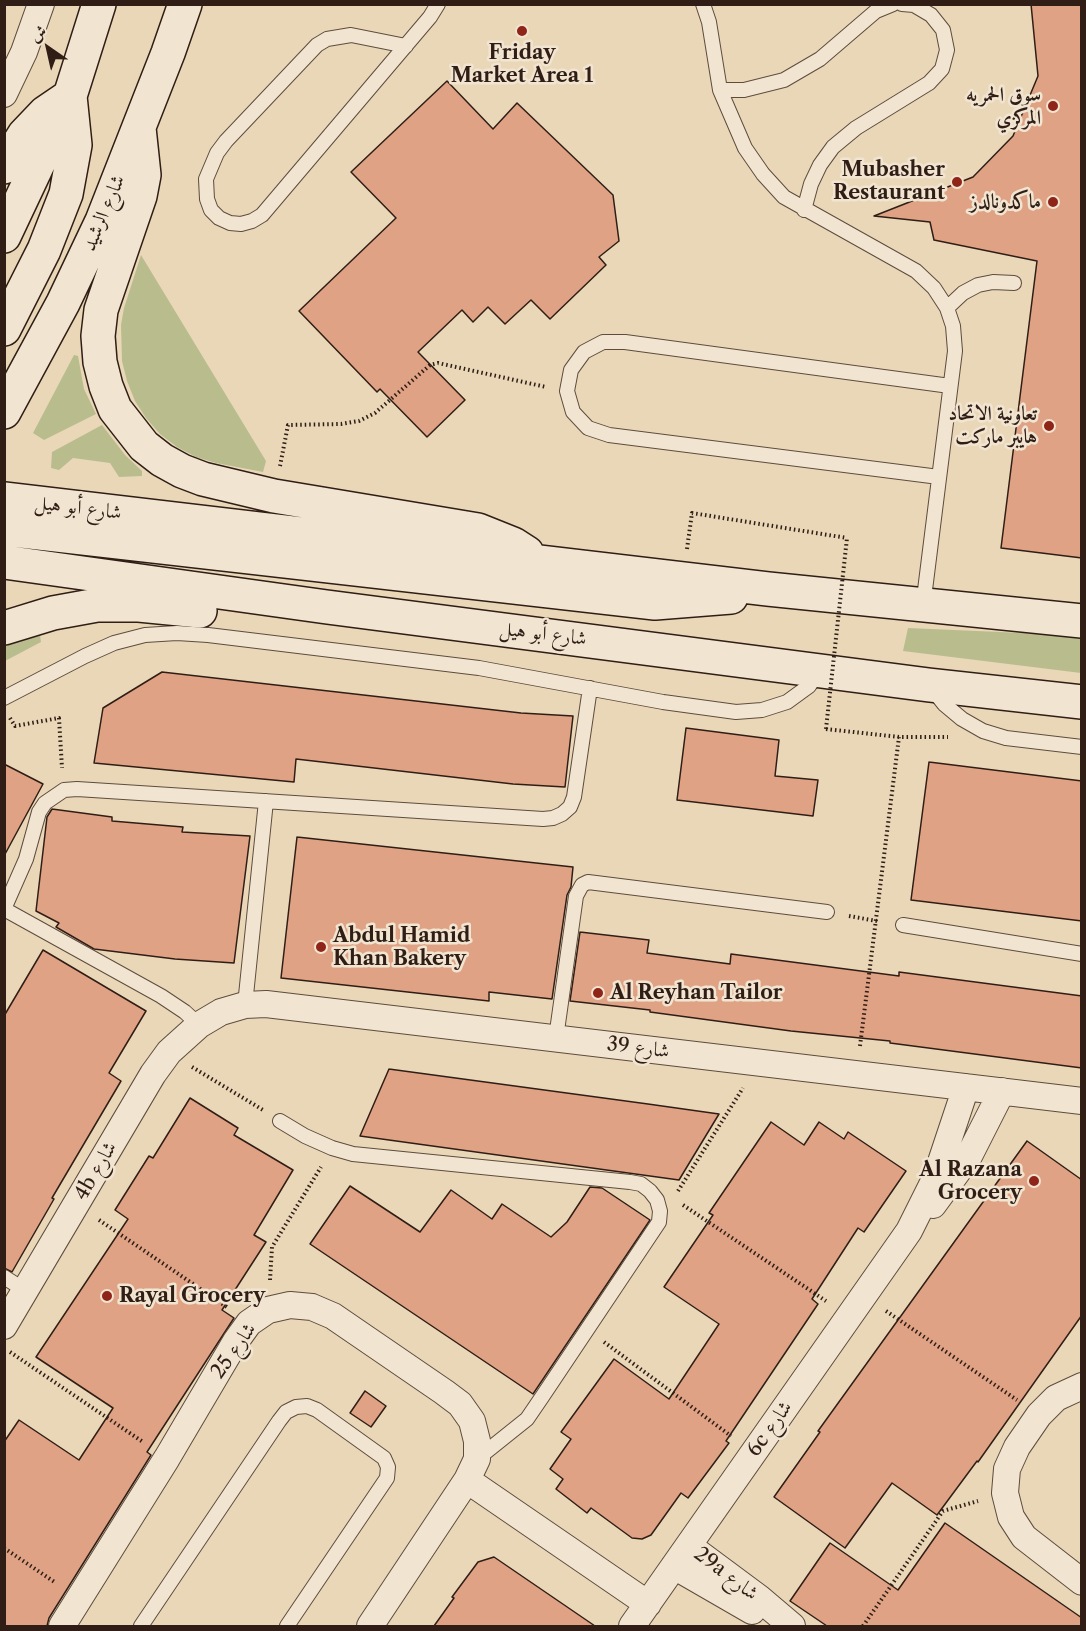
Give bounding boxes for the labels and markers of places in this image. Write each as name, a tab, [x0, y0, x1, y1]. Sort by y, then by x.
marker: Friday Market Area 1	[515, 24, 529, 38]
place label: Friday Market Area 1	[451, 41, 593, 88]
place label: سوق الحمريه المركزي	[966, 83, 1041, 130]
marker: سوق الحمريه المركزي	[1046, 99, 1060, 113]
place label: Mubasher Restaurant	[833, 158, 945, 205]
marker: Mubasher Restaurant	[950, 175, 964, 189]
place label: ماكدونالدز	[970, 190, 1041, 214]
marker: ماكدونالدز	[1046, 195, 1060, 209]
place label: تعاونية الاتحاد هايبر ماركت	[948, 402, 1037, 449]
marker: تعاونية الاتحاد هايبر ماركت	[1042, 419, 1056, 433]
place label: Abdul Hamid Khan Bakery	[333, 924, 470, 971]
marker: Abdul Hamid Khan Bakery	[314, 940, 328, 954]
place label: Al Reyhan Tailor	[610, 981, 783, 1005]
marker: Al Reyhan Tailor	[591, 986, 605, 1000]
place label: Al Razana Grocery	[919, 1158, 1022, 1205]
marker: Al Razana Grocery	[1027, 1174, 1041, 1188]
place label: Rayal Grocery	[119, 1284, 265, 1308]
marker: Rayal Grocery	[100, 1289, 114, 1303]

